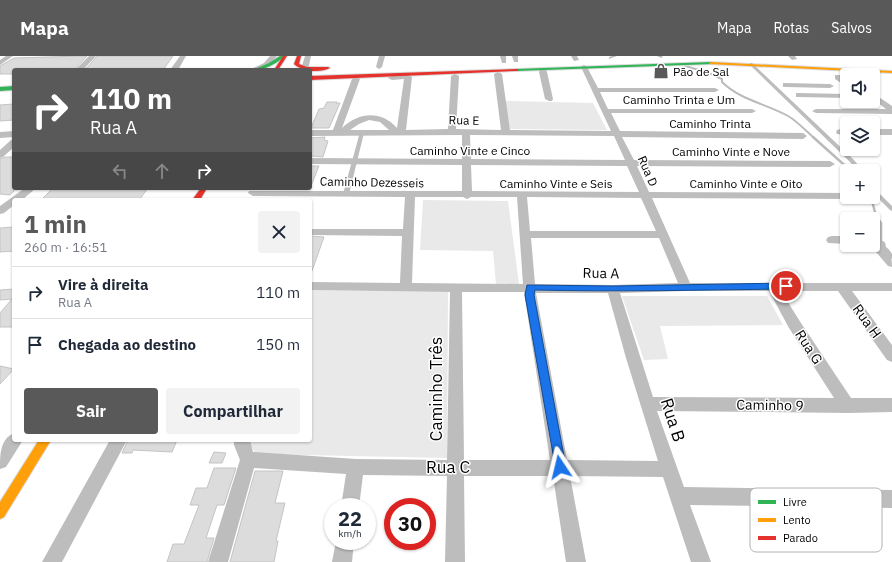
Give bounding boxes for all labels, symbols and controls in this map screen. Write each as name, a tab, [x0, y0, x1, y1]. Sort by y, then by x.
text: Mapa	[20, 16, 69, 40]
text: Mapa	[717, 19, 751, 37]
text: Rotas	[773, 19, 809, 37]
text: Salvos	[831, 19, 872, 37]
shop icon: Pão de Sal	[652, 62, 670, 80]
place label: Pão de Sal	[673, 64, 729, 79]
map controls	[840, 68, 880, 252]
button: sound	[840, 68, 880, 108]
text: 110 m	[90, 80, 172, 117]
icon: right	[24, 84, 76, 136]
street label: Caminho Trinta e Um	[623, 92, 735, 107]
street label: Rua E	[449, 112, 479, 128]
text: Rua A	[90, 116, 137, 139]
street label: Caminho Trinta	[669, 116, 751, 131]
button: layers	[840, 116, 880, 156]
street label: Caminho Vinte e Cinco	[410, 143, 531, 158]
street label: Caminho Vinte e Nove	[672, 144, 790, 159]
street label: Rua D	[635, 153, 661, 189]
icon: left	[109, 160, 131, 182]
icon: ahead	[151, 160, 173, 182]
icon: right	[193, 160, 215, 182]
button: +	[840, 164, 880, 204]
street label: Caminho Dezesseis	[320, 174, 424, 190]
street label: Caminho Vinte e Seis	[499, 176, 613, 191]
street label: Caminho Vinte e Oito	[689, 176, 803, 191]
text: 1 min	[24, 208, 87, 240]
button: close	[258, 211, 300, 253]
button: −	[840, 212, 880, 252]
text: 260 m · 16:51	[24, 239, 107, 256]
street label: Rua A	[583, 264, 620, 282]
pin	[769, 269, 803, 303]
text: Vire à direita	[58, 275, 148, 294]
icon: arrive	[775, 275, 797, 297]
icon: right	[24, 282, 46, 304]
text: 110 m	[256, 283, 300, 302]
text: Rua A	[58, 294, 92, 311]
street label: Rua H	[849, 301, 885, 341]
street label: Rua G	[791, 326, 827, 368]
icon: arrive	[24, 334, 46, 356]
text: Chegada ao destino	[58, 335, 196, 354]
text: 150 m	[256, 335, 300, 354]
street label: Caminho Três	[425, 337, 447, 441]
button: Sair	[24, 388, 158, 434]
button: Compartilhar	[166, 388, 300, 434]
street label: Rua B	[656, 395, 690, 445]
street label: Caminho 9	[736, 395, 804, 415]
position arrow	[539, 446, 581, 488]
street label: Rua C	[426, 456, 470, 478]
legend	[750, 488, 882, 552]
text: Livre	[783, 495, 807, 509]
speed limit sign: 30	[384, 498, 436, 550]
text: 22	[338, 505, 362, 532]
text: Lento	[783, 513, 811, 527]
text: km/h	[338, 527, 362, 540]
text: Parado	[783, 531, 818, 545]

